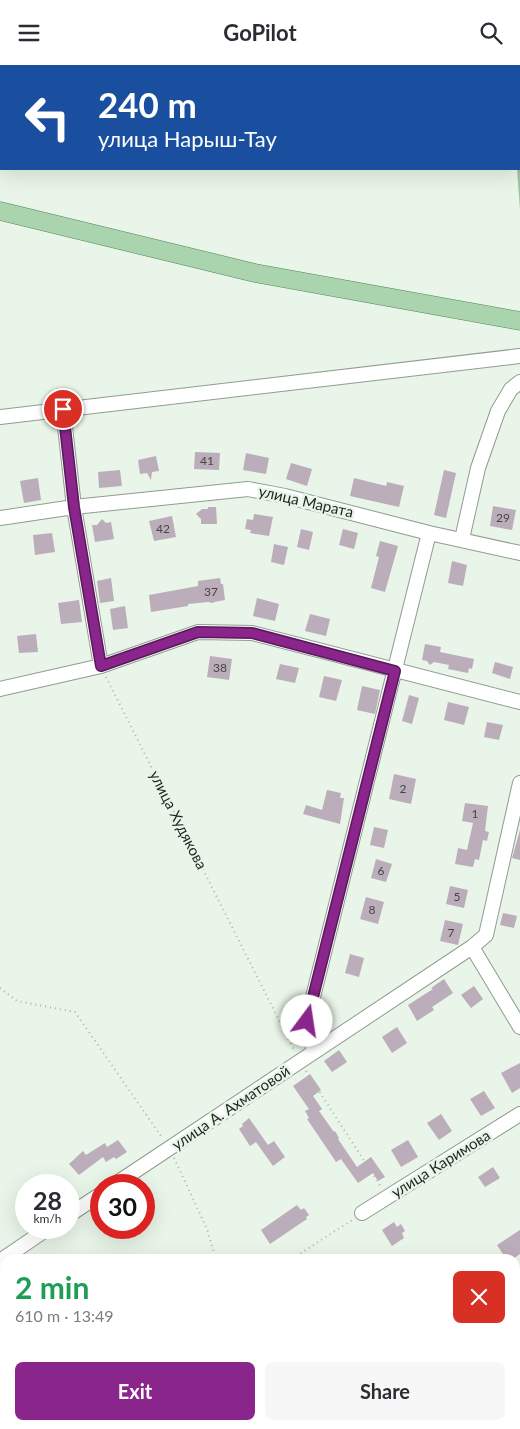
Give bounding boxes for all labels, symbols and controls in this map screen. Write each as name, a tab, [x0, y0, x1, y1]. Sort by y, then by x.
icon: menu	[15, 19, 43, 47]
text: GoPilot	[223, 19, 297, 46]
icon: search	[477, 19, 505, 47]
text: 240 m	[98, 83, 197, 125]
icon: left	[15, 85, 80, 150]
text: улица Нарыш-Тау	[98, 125, 277, 152]
pin	[42, 388, 84, 430]
icon: arrive	[49, 395, 77, 423]
house number: 41	[200, 453, 214, 468]
street label: улица Марата	[257, 481, 355, 521]
house number: 29	[496, 510, 510, 525]
house number: 42	[156, 521, 170, 536]
house number: 37	[204, 584, 218, 599]
house number: 38	[213, 660, 227, 675]
street label: улица Худякова	[146, 767, 212, 872]
house number: 2	[400, 781, 407, 796]
house number: 1	[472, 806, 479, 821]
house number: 6	[378, 863, 385, 878]
house number: 5	[454, 889, 461, 904]
house number: 8	[369, 902, 376, 917]
house number: 7	[448, 925, 455, 940]
position arrow	[280, 994, 332, 1046]
street label: улица А. Ахматовой	[168, 1061, 293, 1153]
street label: улица Каримова	[388, 1126, 493, 1201]
speed limit sign: 30	[90, 1174, 155, 1239]
text: 28	[33, 1185, 62, 1215]
text: km/h	[33, 1211, 62, 1226]
text: 2 min	[15, 1269, 89, 1305]
button: close	[453, 1271, 505, 1323]
text: 610 m · 13:49	[15, 1306, 114, 1325]
button: Exit	[15, 1362, 255, 1420]
button: Share	[265, 1362, 505, 1420]

